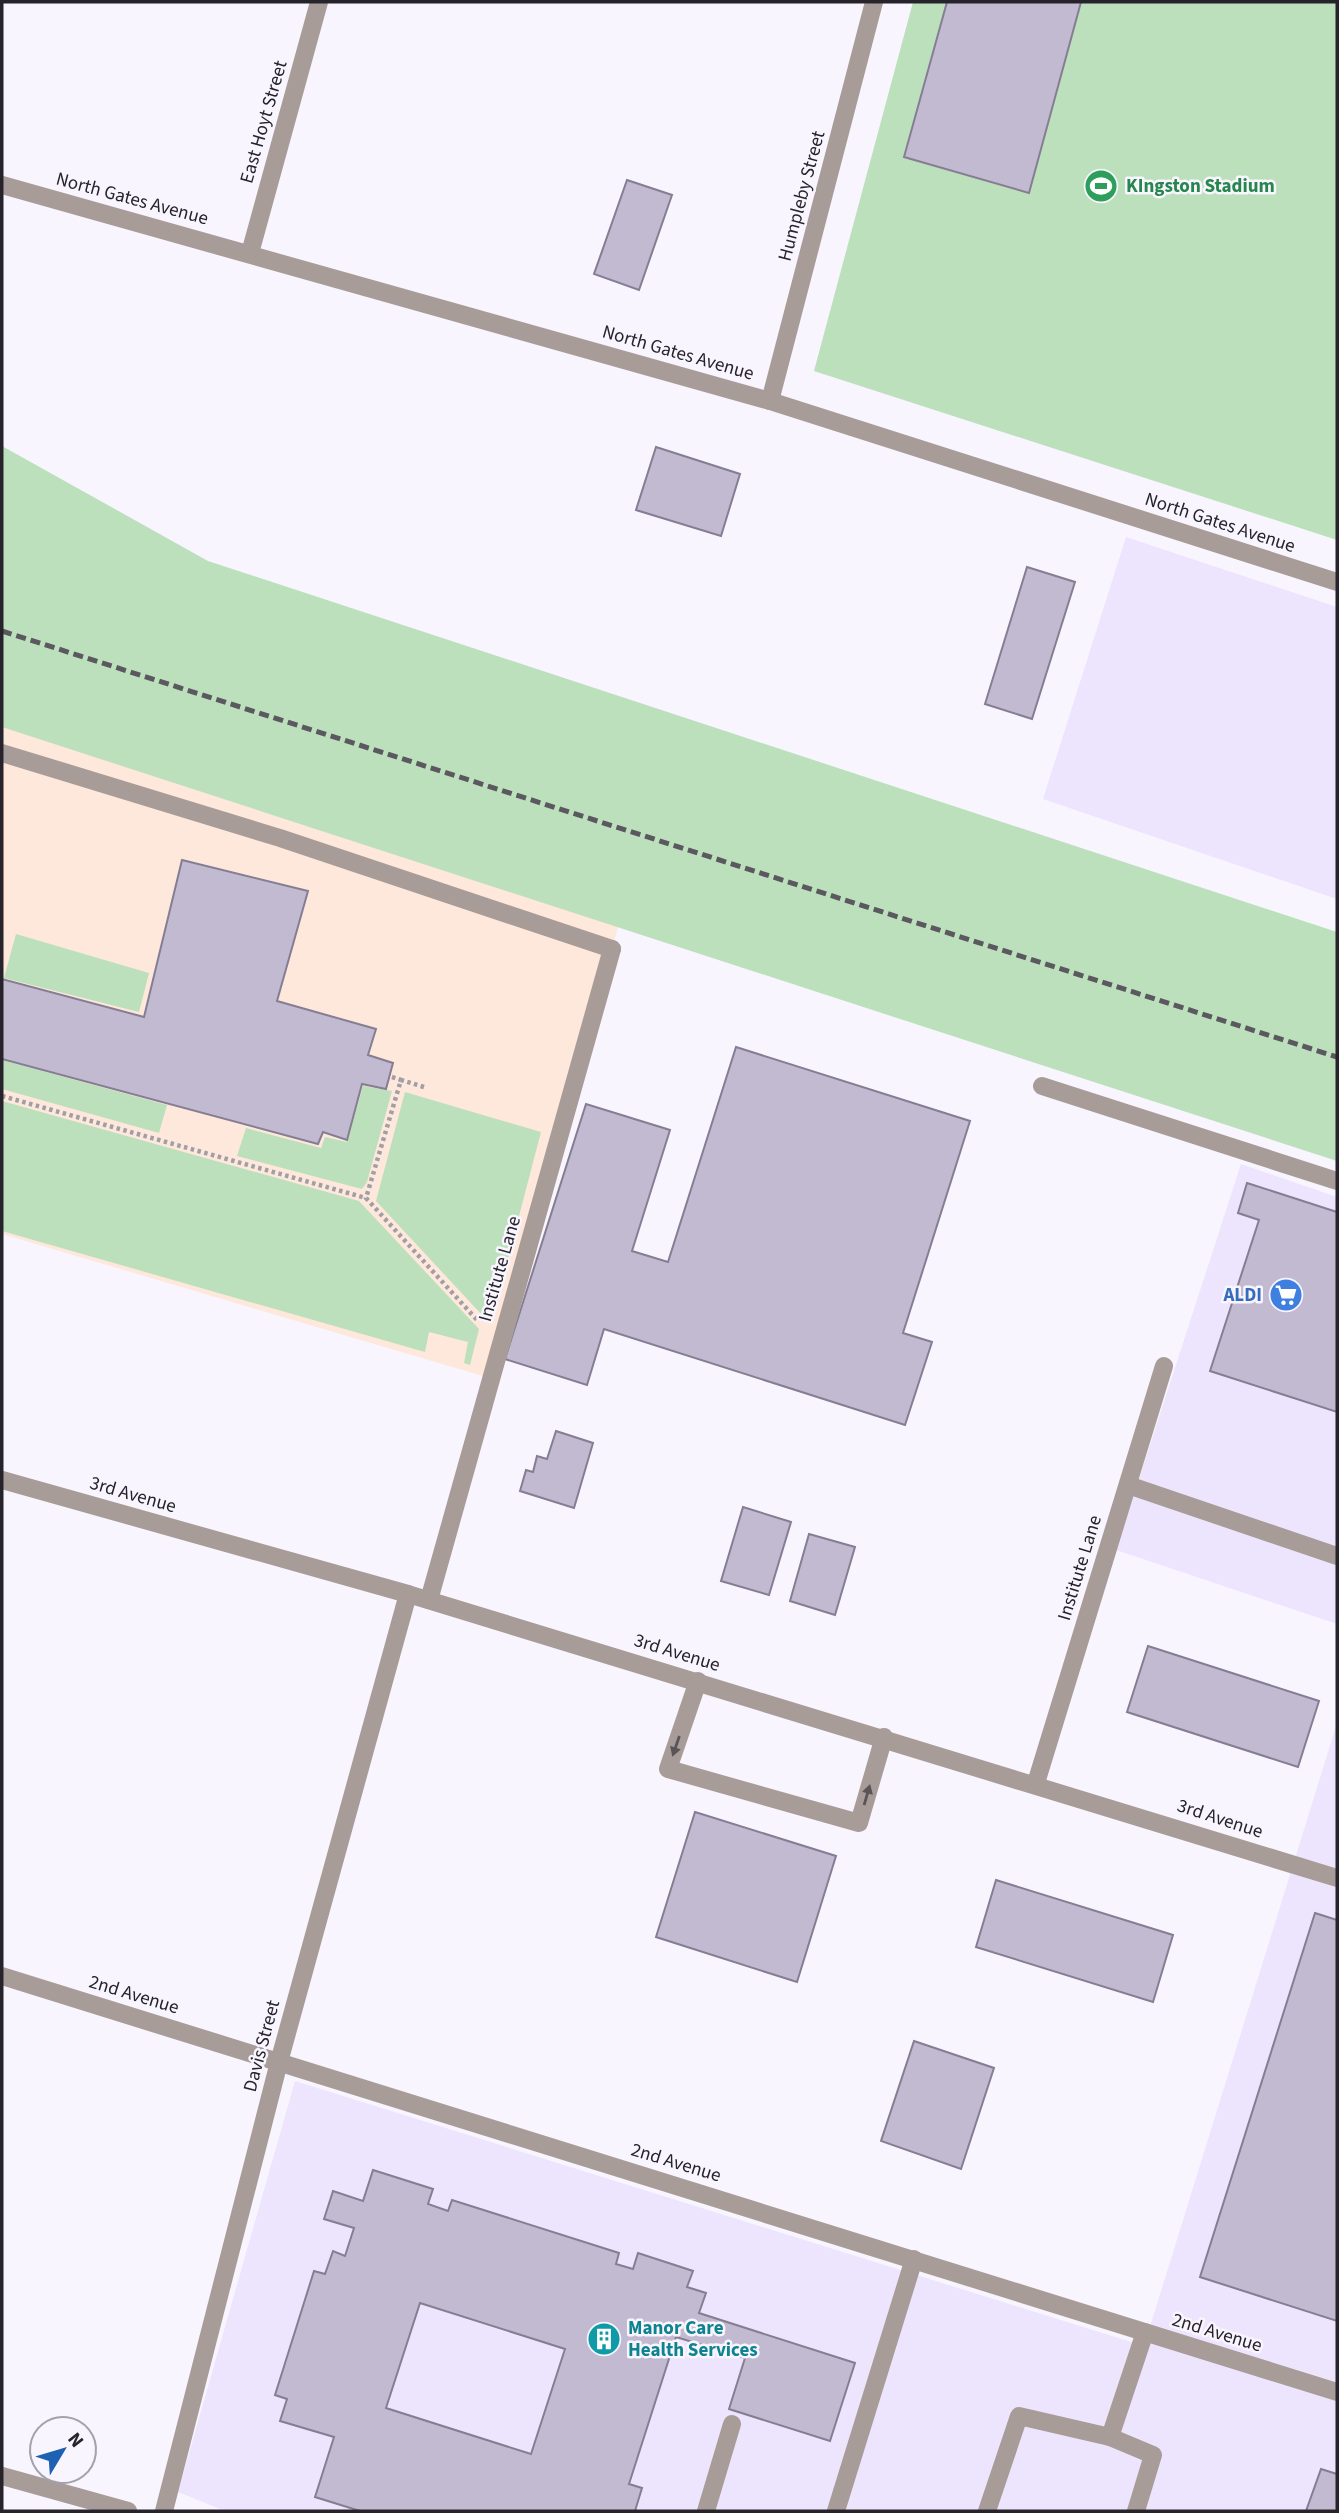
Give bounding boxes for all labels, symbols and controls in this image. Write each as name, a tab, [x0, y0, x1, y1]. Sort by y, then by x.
street label: East Hoyt Street	[234, 57, 295, 187]
street label: Humpleby Street	[772, 127, 833, 264]
street label: North Gates Avenue	[53, 166, 211, 232]
sports icon: KIngston Stadium	[1082, 167, 1120, 205]
place label: KIngston Stadium	[1126, 173, 1275, 200]
street label: North Gates Avenue	[599, 318, 757, 388]
street label: North Gates Avenue	[1141, 486, 1299, 560]
street label: Institute Lane	[472, 1213, 528, 1325]
supermarket icon: ALDI	[1267, 1276, 1305, 1314]
place label: ALDI	[1222, 1282, 1262, 1309]
street label: 3rd Avenue	[87, 1470, 179, 1520]
street label: Institute Lane	[1051, 1512, 1109, 1624]
street label: 3rd Avenue	[631, 1627, 723, 1679]
one-way arrow	[670, 1736, 681, 1757]
one-way arrow	[862, 1785, 872, 1806]
street label: 3rd Avenue	[1174, 1792, 1266, 1846]
street label: 2nd Avenue	[86, 1969, 182, 2021]
street label: Davis Street	[237, 1996, 287, 2095]
street label: 2nd Avenue	[628, 2137, 724, 2189]
street label: 2nd Avenue	[1169, 2307, 1265, 2359]
place label: Manor Care Health Services	[628, 2315, 758, 2364]
building icon: Manor Care Health Services	[585, 2320, 623, 2358]
north arrow	[28, 2415, 98, 2485]
text: N	[61, 2427, 90, 2454]

